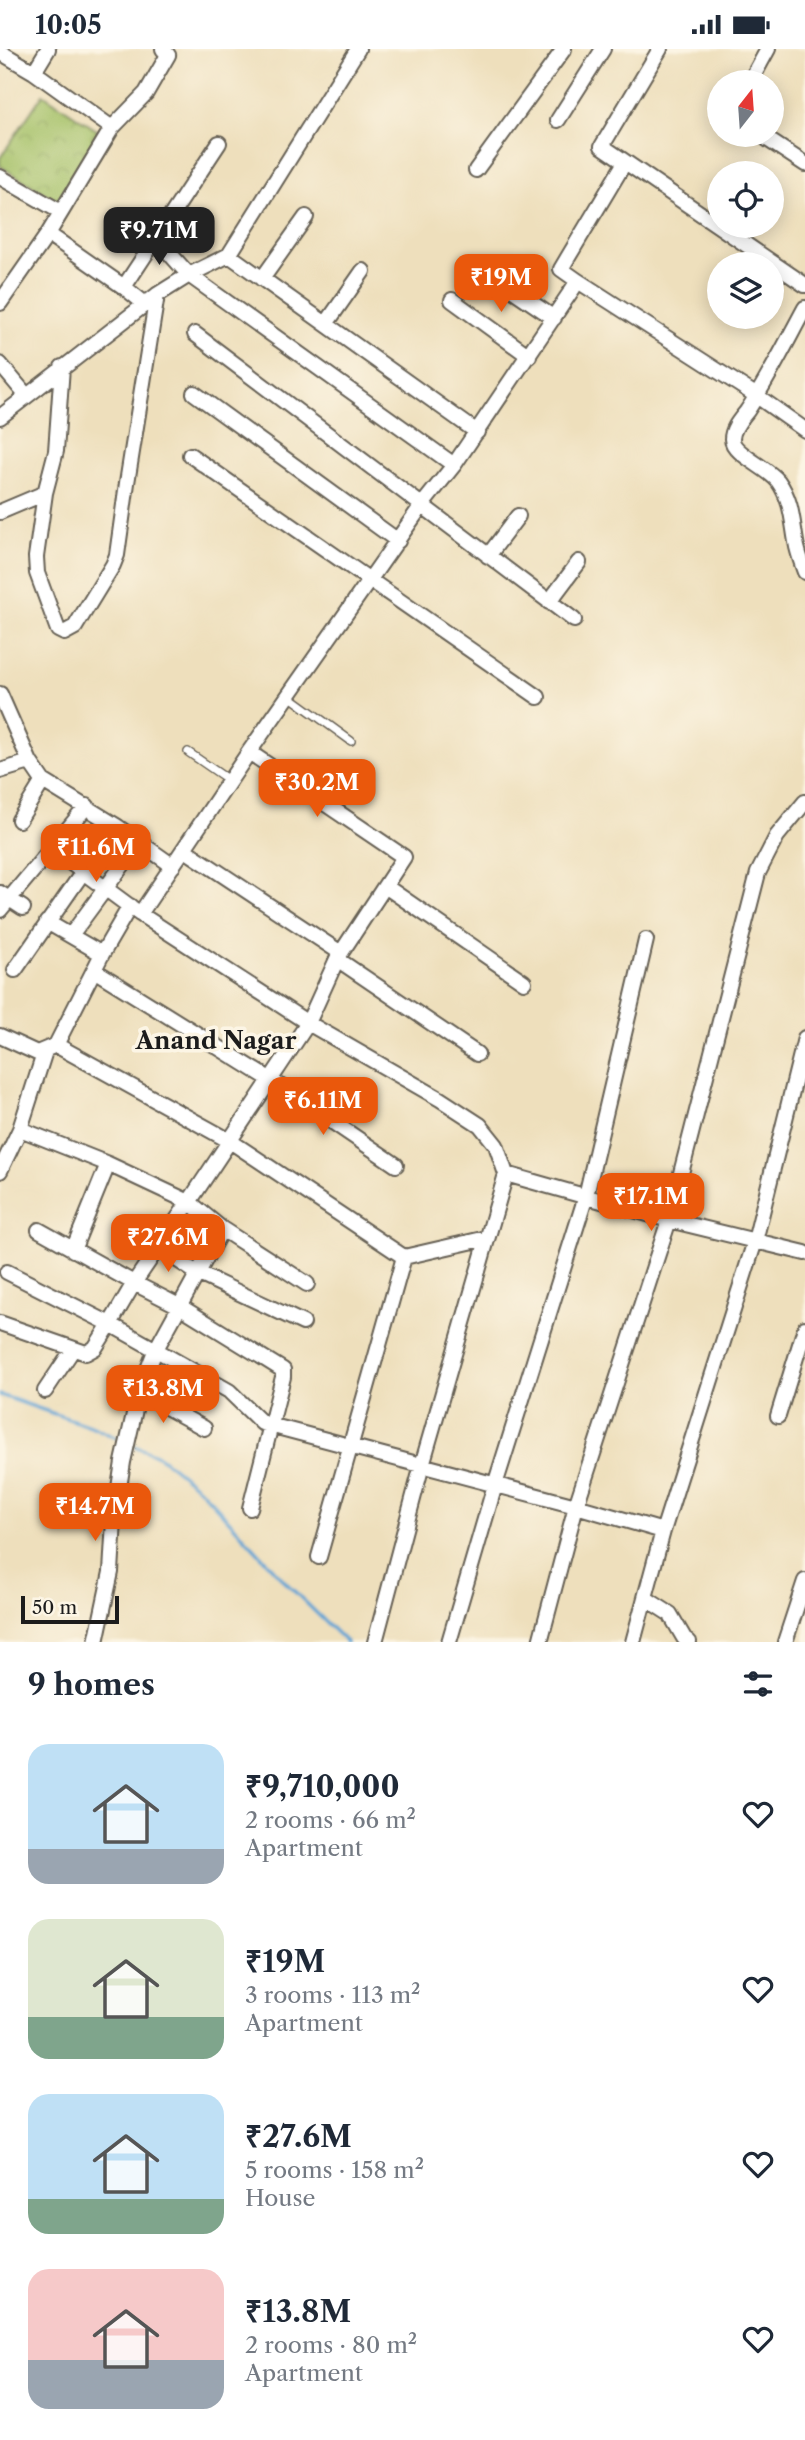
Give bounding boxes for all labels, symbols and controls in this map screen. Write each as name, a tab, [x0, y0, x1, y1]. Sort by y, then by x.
text: 10:05	[35, 9, 102, 41]
north arrow	[707, 70, 784, 147]
map controls	[707, 70, 784, 329]
button: locate	[707, 161, 784, 238]
pin: ₹9.71M	[102, 207, 216, 267]
text: ₹9.71M	[120, 216, 198, 244]
button: layers	[707, 252, 784, 329]
pin: ₹19M	[460, 254, 542, 314]
text: ₹19M	[470, 263, 532, 291]
pin: ₹30.2M	[260, 759, 374, 819]
text: ₹30.2M	[275, 768, 359, 796]
pin: ₹11.6M	[39, 825, 153, 884]
text: ₹11.6M	[57, 833, 135, 861]
district label: Anand Nagar	[135, 1026, 297, 1055]
pin: ₹6.11M	[266, 1077, 380, 1137]
text: ₹6.11M	[284, 1086, 362, 1114]
pin: ₹17.1M	[594, 1173, 708, 1233]
text: ₹17.1M	[613, 1182, 689, 1210]
pin: ₹27.6M	[111, 1215, 225, 1274]
text: ₹27.6M	[127, 1223, 209, 1251]
pin: ₹13.8M	[106, 1365, 220, 1425]
text: ₹13.8M	[122, 1374, 204, 1402]
pin: ₹14.7M	[38, 1483, 152, 1543]
text: ₹14.7M	[55, 1492, 135, 1520]
scale bar	[21, 1593, 119, 1625]
text: 50 m	[32, 1596, 77, 1619]
icon: filters	[739, 1665, 777, 1703]
text: 9 homes	[28, 1666, 155, 1703]
text: ₹9,710,000	[245, 1768, 400, 1805]
icon: home	[84, 1772, 168, 1856]
icon: heart	[739, 1795, 777, 1833]
text: 2 rooms · 66 m²	[245, 1806, 416, 1834]
text: Apartment	[245, 1834, 363, 1862]
text: ₹19M	[245, 1943, 325, 1980]
icon: home	[84, 1947, 168, 2031]
icon: heart	[739, 1970, 777, 2008]
text: 3 rooms · 113 m²	[245, 1981, 421, 2009]
text: Apartment	[245, 2009, 363, 2037]
text: ₹27.6M	[245, 2118, 352, 2155]
icon: home	[84, 2122, 168, 2206]
icon: heart	[739, 2145, 777, 2183]
text: 5 rooms · 158 m²	[245, 2156, 424, 2184]
text: House	[245, 2184, 315, 2212]
text: ₹13.8M	[245, 2293, 351, 2330]
icon: home	[84, 2297, 168, 2381]
icon: heart	[739, 2320, 777, 2358]
text: 2 rooms · 80 m²	[245, 2331, 417, 2359]
text: Apartment	[245, 2359, 363, 2387]

